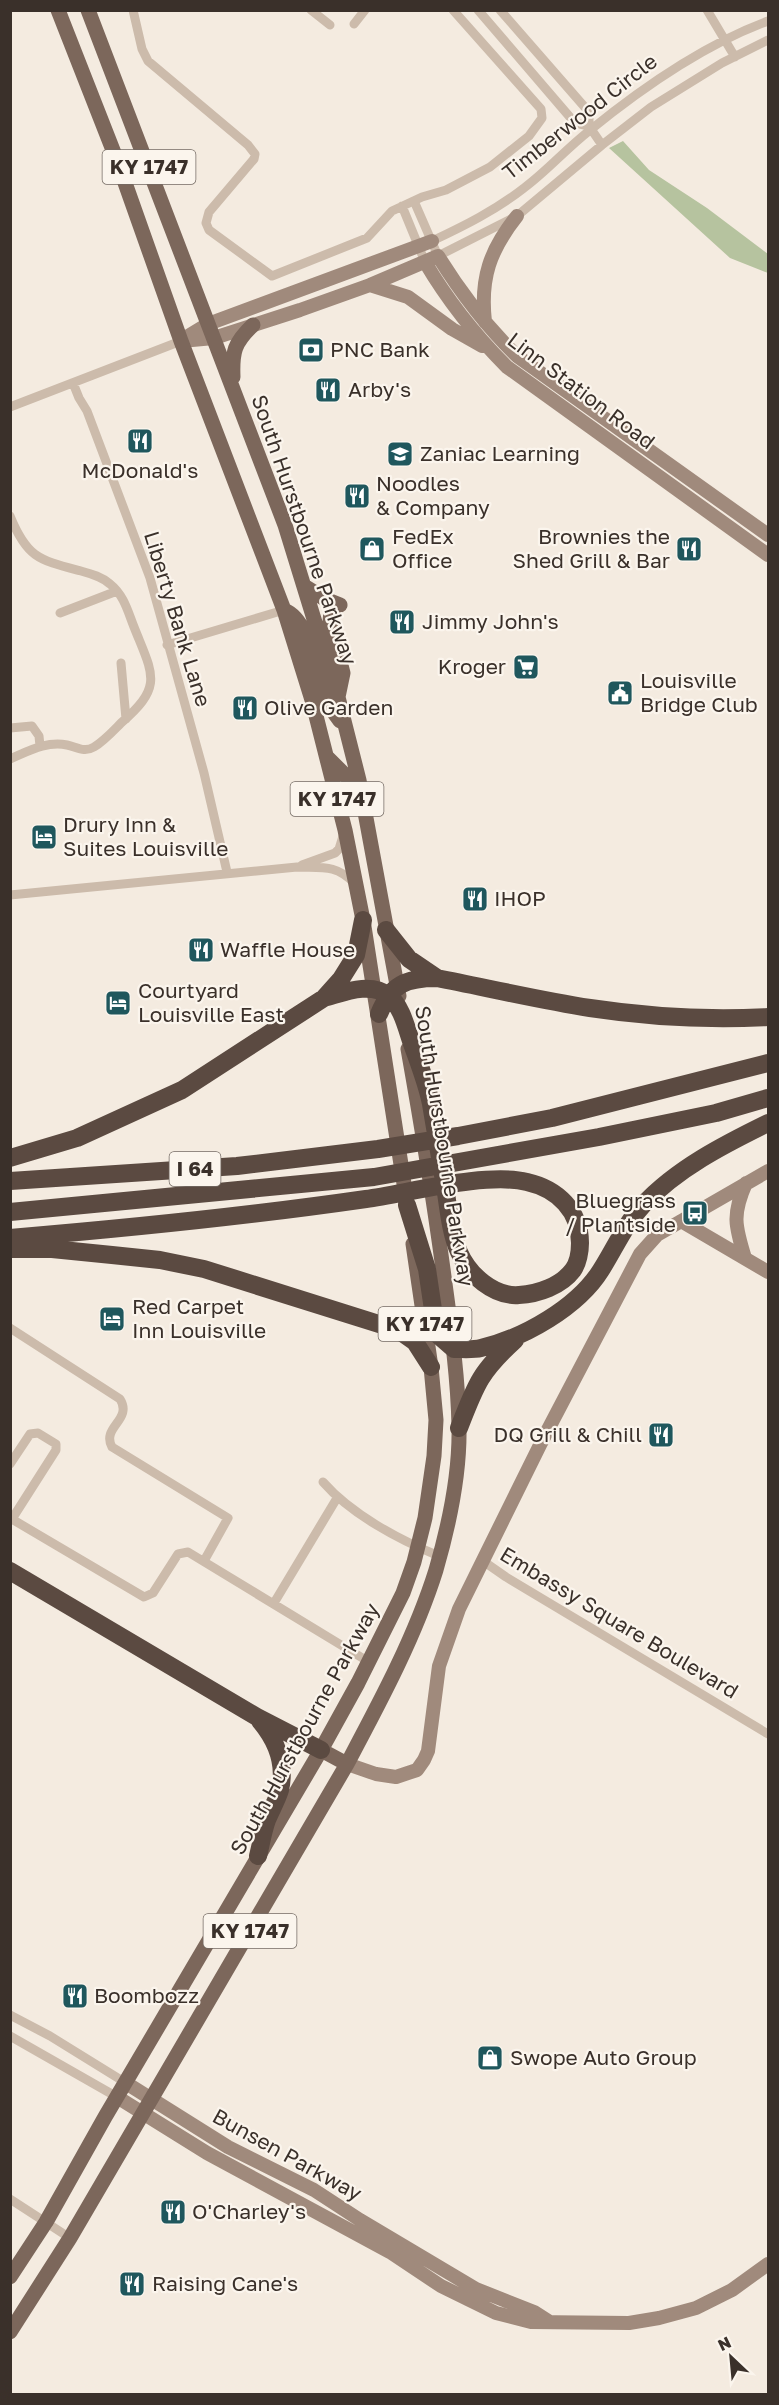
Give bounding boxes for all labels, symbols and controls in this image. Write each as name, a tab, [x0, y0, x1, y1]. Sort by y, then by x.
street label: Timberwood Circle	[497, 48, 662, 185]
road number: KY 1747	[102, 150, 195, 184]
street label: Linn Station Road	[503, 326, 661, 454]
bank icon: PNC Bank	[296, 335, 326, 365]
place label: PNC Bank	[330, 336, 430, 362]
restaurant icon: Arby's	[313, 375, 343, 405]
place label: Arby's	[348, 376, 411, 402]
street label: South Hurstbourne Parkway	[246, 391, 364, 668]
restaurant icon: McDonald's	[125, 426, 155, 456]
school or university icon: Zaniac Learning	[385, 439, 415, 469]
place label: Zaniac Learning	[420, 440, 580, 466]
place label: McDonald's	[82, 457, 198, 483]
place label: Noodles & Company	[376, 470, 490, 520]
restaurant icon: Noodles & Company	[342, 481, 372, 511]
place label: FedEx Office	[392, 523, 454, 573]
place label: Brownies the Shed Grill & Bar	[513, 523, 670, 573]
street label: Liberty Bank Lane	[139, 528, 217, 710]
shop icon: FedEx Office	[357, 534, 387, 564]
restaurant icon: Brownies the Shed Grill & Bar	[674, 534, 704, 564]
restaurant icon: Jimmy John's	[387, 607, 417, 637]
place label: Jimmy John's	[422, 608, 559, 634]
supermarket icon: Kroger	[511, 652, 541, 682]
place label: Kroger	[438, 653, 506, 679]
place label: Louisville Bridge Club	[640, 667, 758, 717]
public building icon: Louisville Bridge Club	[605, 678, 635, 708]
restaurant icon: Olive Garden	[230, 693, 260, 723]
place label: Olive Garden	[264, 694, 393, 720]
road number: KY 1747	[290, 782, 384, 816]
place label: Drury Inn & Suites Louisville	[63, 811, 228, 861]
hotel icon: Drury Inn & Suites Louisville	[29, 822, 59, 852]
restaurant icon: IHOP	[460, 884, 490, 914]
place label: IHOP	[494, 885, 546, 911]
restaurant icon: Waffle House	[186, 935, 216, 965]
place label: Waffle House	[220, 936, 355, 962]
place label: Courtyard Louisville East	[138, 977, 284, 1027]
hotel icon: Courtyard Louisville East	[103, 988, 133, 1018]
street label: South Hurstbourne Parkway	[410, 1004, 480, 1288]
road number: I 64	[170, 1152, 220, 1186]
place label: Bluegrass / Plantside	[565, 1187, 676, 1237]
bus stop icon: Bluegrass / Plantside	[680, 1198, 710, 1228]
place label: Red Carpet Inn Louisville	[132, 1293, 266, 1343]
hotel icon: Red Carpet Inn Louisville	[97, 1304, 127, 1334]
road number: KY 1747	[378, 1307, 472, 1341]
restaurant icon: DQ Grill & Chill	[646, 1420, 676, 1450]
place label: DQ Grill & Chill	[494, 1421, 642, 1447]
street label: Embassy Square Boulevard	[496, 1541, 743, 1704]
street label: South Hurstbourne Parkway	[224, 1598, 384, 1859]
road number: KY 1747	[204, 1914, 296, 1948]
restaurant icon: Boombozz	[60, 1981, 90, 2011]
place label: Boombozz	[94, 1982, 199, 2008]
shop icon: Swope Auto Group	[475, 2043, 505, 2073]
place label: Swope Auto Group	[510, 2044, 697, 2070]
street label: Bunsen Parkway	[208, 2102, 367, 2206]
restaurant icon: O'Charley's	[158, 2197, 188, 2227]
place label: O'Charley's	[192, 2198, 306, 2224]
restaurant icon: Raising Cane's	[117, 2269, 147, 2299]
place label: Raising Cane's	[152, 2270, 298, 2296]
north arrow	[701, 2327, 761, 2387]
text: N	[715, 2332, 734, 2355]

